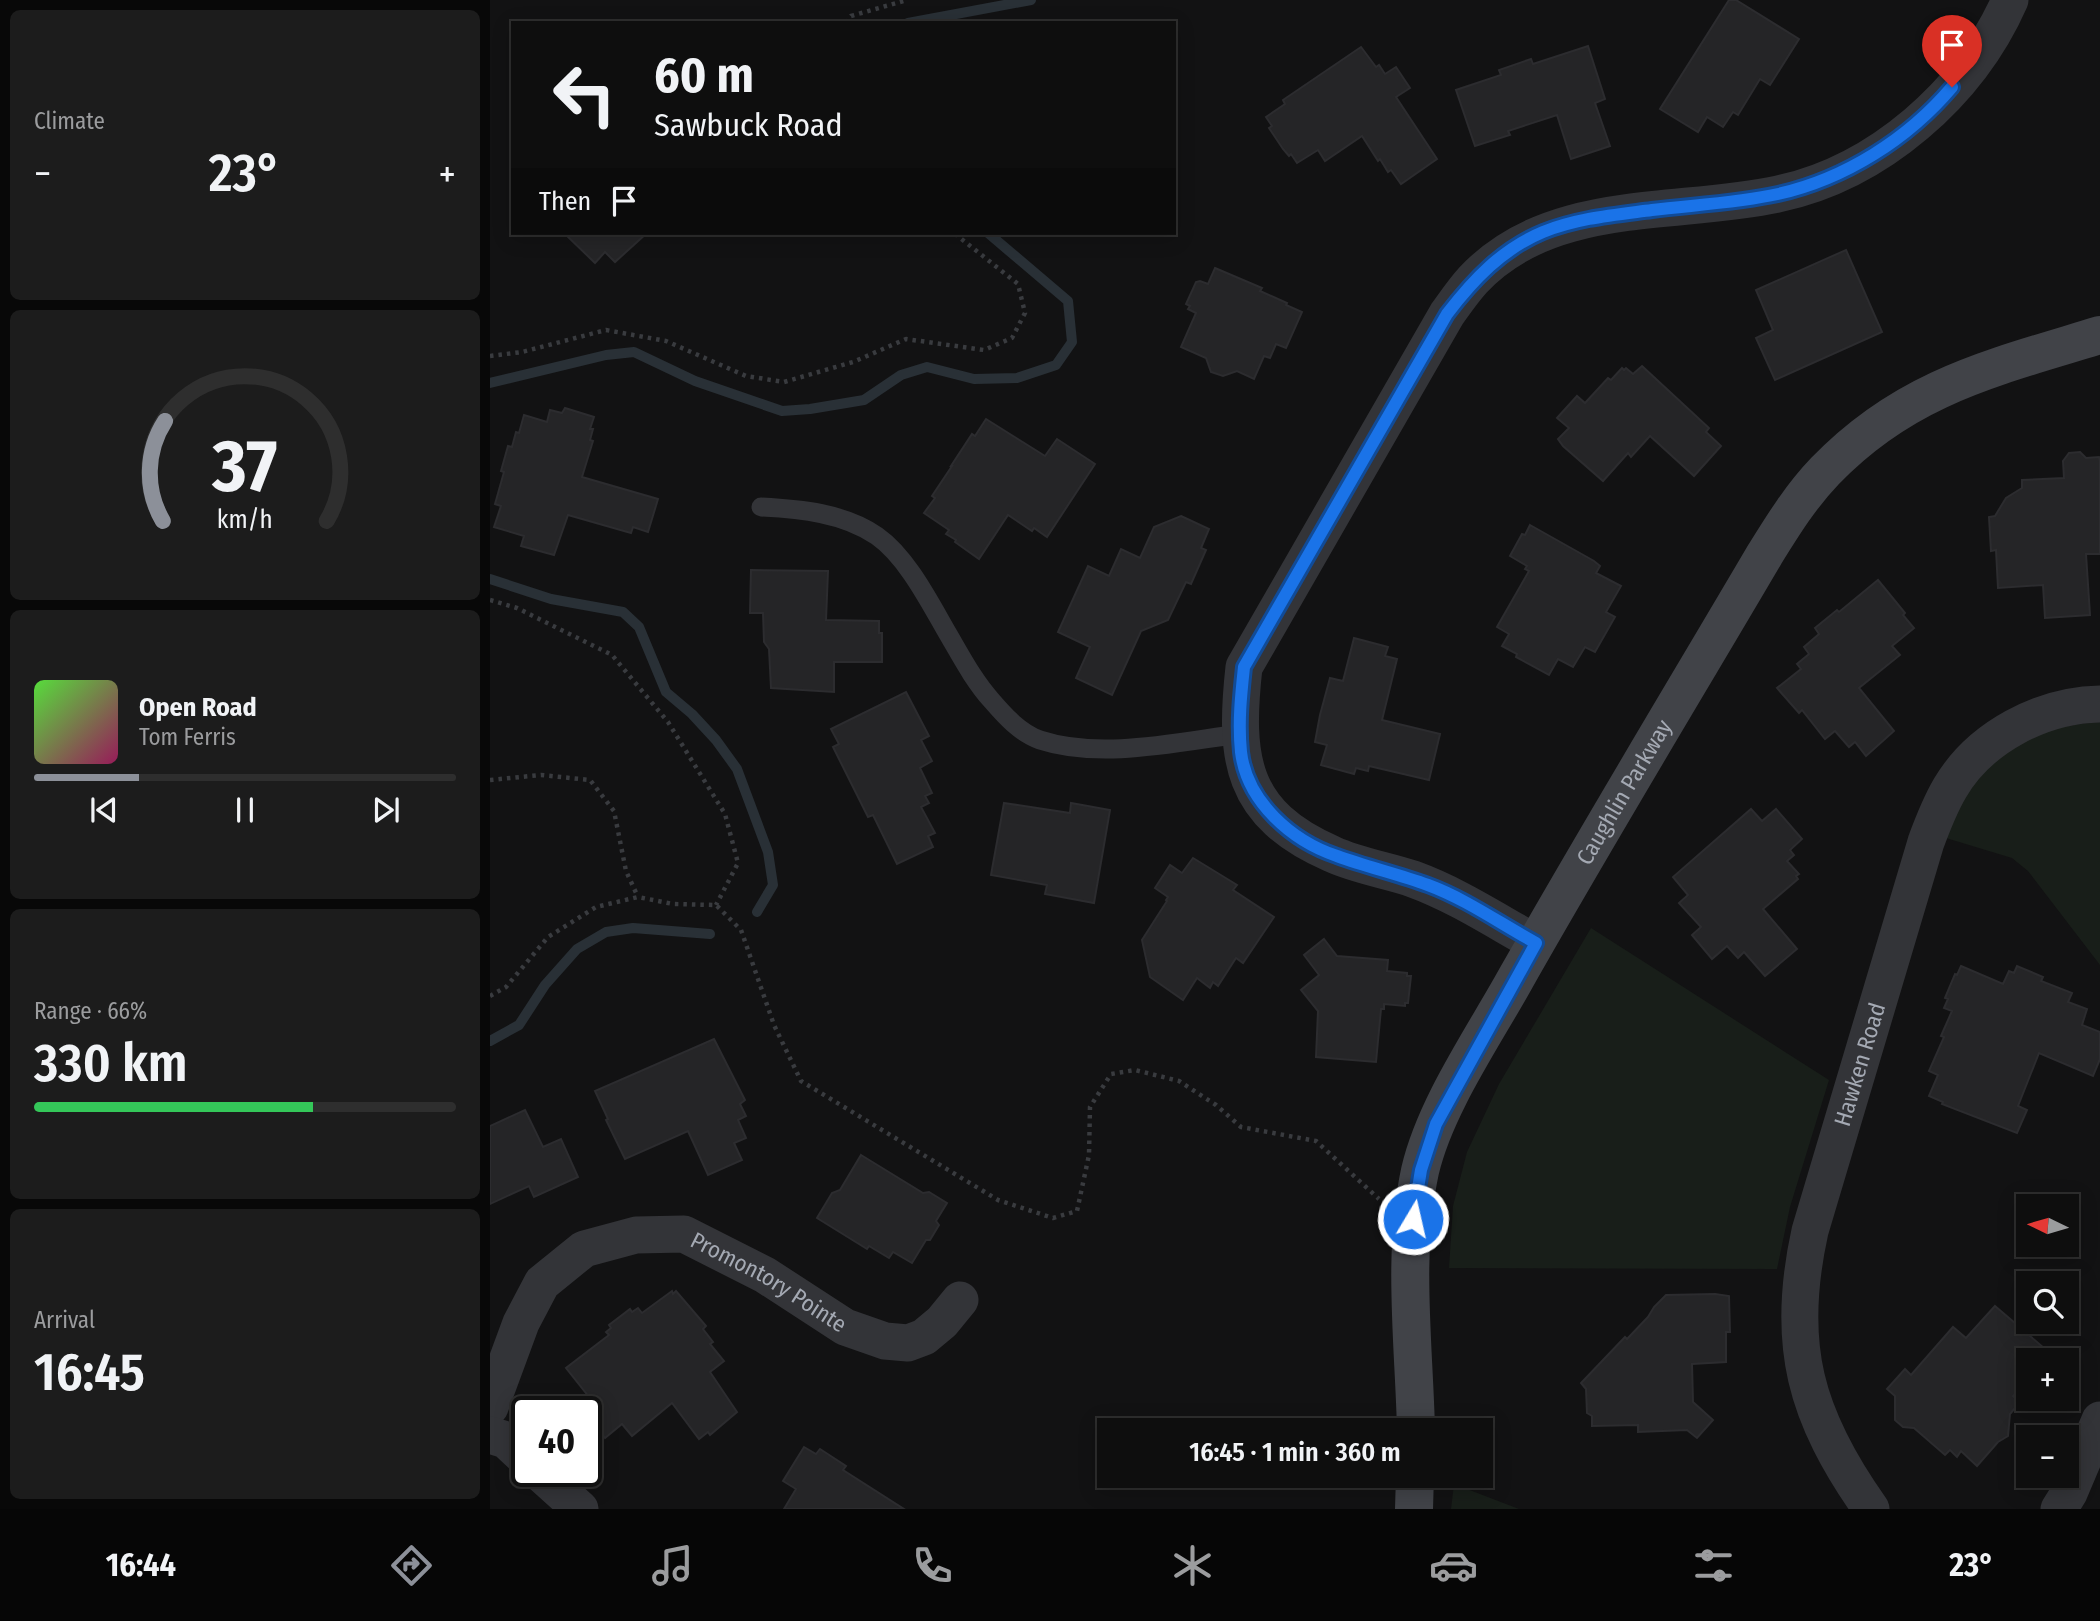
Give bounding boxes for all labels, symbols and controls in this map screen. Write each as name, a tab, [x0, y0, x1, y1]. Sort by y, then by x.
pin	[1922, 15, 1982, 87]
icon: arrive	[1933, 26, 1971, 64]
text: 60 m	[654, 46, 754, 105]
icon: left	[539, 49, 630, 140]
text: Sawbuck Road	[654, 106, 843, 144]
text: Climate	[34, 107, 105, 135]
text: 23°	[209, 142, 281, 205]
text: −	[34, 151, 51, 197]
text: +	[439, 151, 456, 197]
icon: arrive	[605, 182, 643, 220]
text: Then	[539, 186, 591, 217]
text: 37	[211, 423, 278, 510]
text: km/h	[217, 504, 273, 534]
text: Open Road	[139, 692, 257, 723]
street label: Caughlin Parkway	[1570, 714, 1678, 870]
text: Tom Ferris	[139, 723, 236, 751]
icon: previous	[85, 791, 123, 829]
icon: pause	[226, 791, 264, 829]
icon: next	[367, 791, 405, 829]
text: Range · 66%	[34, 997, 147, 1025]
street label: Hawken Road	[1828, 999, 1891, 1130]
text: 330 km	[34, 1032, 188, 1095]
position arrow	[1376, 1182, 1450, 1256]
north arrow	[2016, 1194, 2079, 1256]
map controls	[2016, 1194, 2079, 1488]
street label: Promontory Pointe	[686, 1226, 852, 1338]
button: search	[2016, 1271, 2079, 1334]
text: Arrival	[34, 1306, 95, 1334]
text: 16:45	[34, 1341, 145, 1404]
button: +	[2016, 1348, 2079, 1411]
speed limit sign: 40	[511, 1396, 602, 1487]
button: −	[2016, 1425, 2079, 1488]
text: 16:45 · 1 min · 360 m	[1189, 1437, 1401, 1468]
icon: directions	[387, 1541, 436, 1590]
icon: music	[648, 1541, 697, 1590]
icon: phone	[908, 1541, 957, 1590]
icon: climate	[1168, 1541, 1217, 1590]
icon: car	[1429, 1541, 1478, 1590]
icon: filters	[1689, 1541, 1738, 1590]
text: 16:44	[106, 1546, 176, 1584]
text: 23°	[1949, 1546, 1994, 1584]

